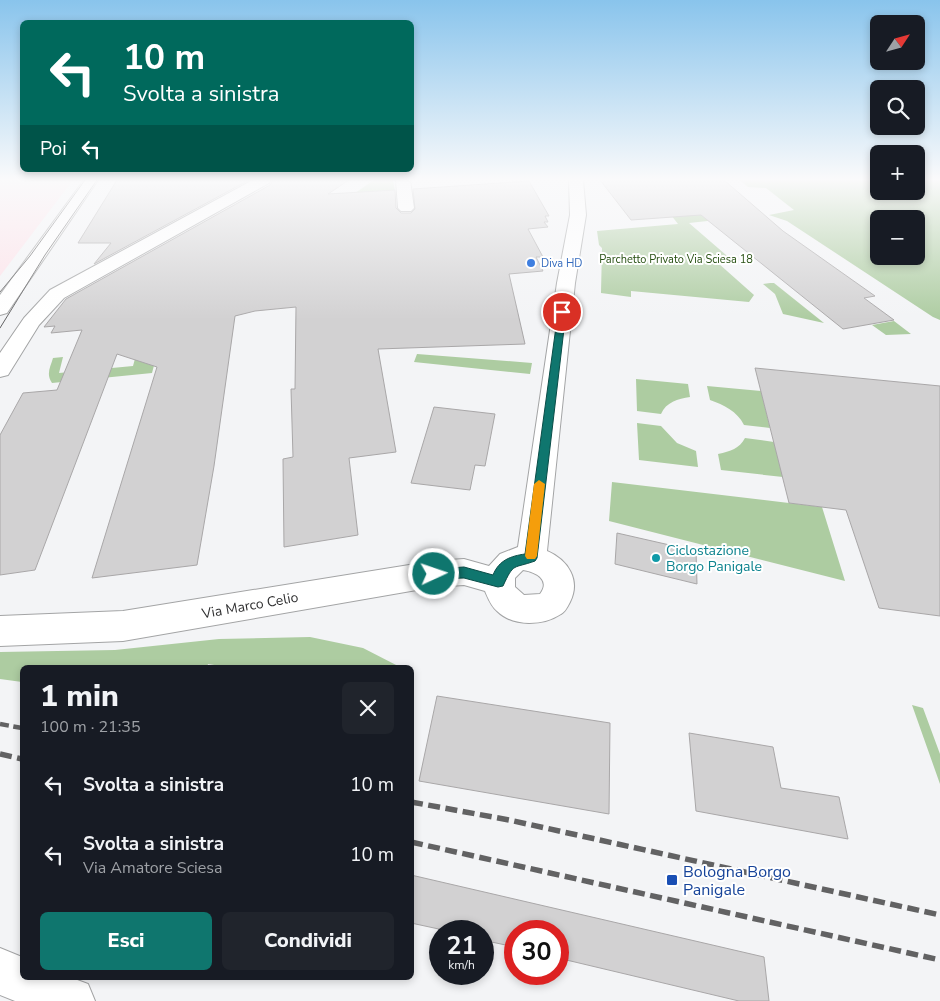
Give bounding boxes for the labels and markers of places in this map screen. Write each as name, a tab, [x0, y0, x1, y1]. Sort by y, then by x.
place label: Diva HD	[541, 256, 582, 271]
marker: Diva HD	[525, 257, 537, 269]
pin	[541, 291, 583, 333]
place label: Ciclostazione Borgo Panigale	[666, 541, 762, 576]
marker: Ciclostazione Borgo Panigale	[650, 552, 662, 564]
place label: Bologna Borgo Panigale	[683, 861, 791, 901]
marker: Bologna Borgo Panigale	[665, 873, 679, 887]

